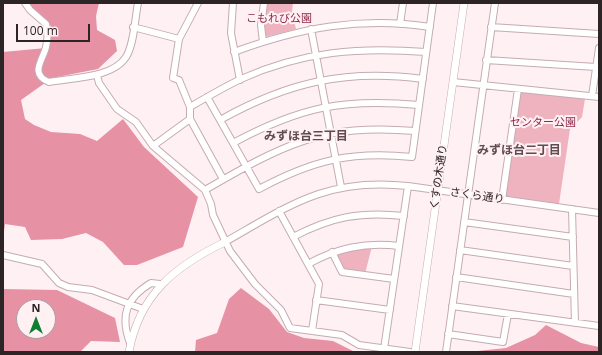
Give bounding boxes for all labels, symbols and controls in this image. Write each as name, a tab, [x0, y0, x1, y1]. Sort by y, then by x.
park label: こもれび公園	[246, 12, 312, 26]
scale bar	[18, 16, 92, 42]
text: 100 m	[23, 22, 58, 39]
park label: センター公園	[510, 116, 576, 130]
district label: みずほ台三丁目	[264, 130, 348, 144]
street label: くすの木通り	[428, 143, 450, 211]
district label: みずほ台二丁目	[477, 144, 561, 158]
street label: さくら通り	[449, 186, 505, 206]
north arrow	[16, 299, 56, 339]
text: N	[32, 300, 40, 315]

